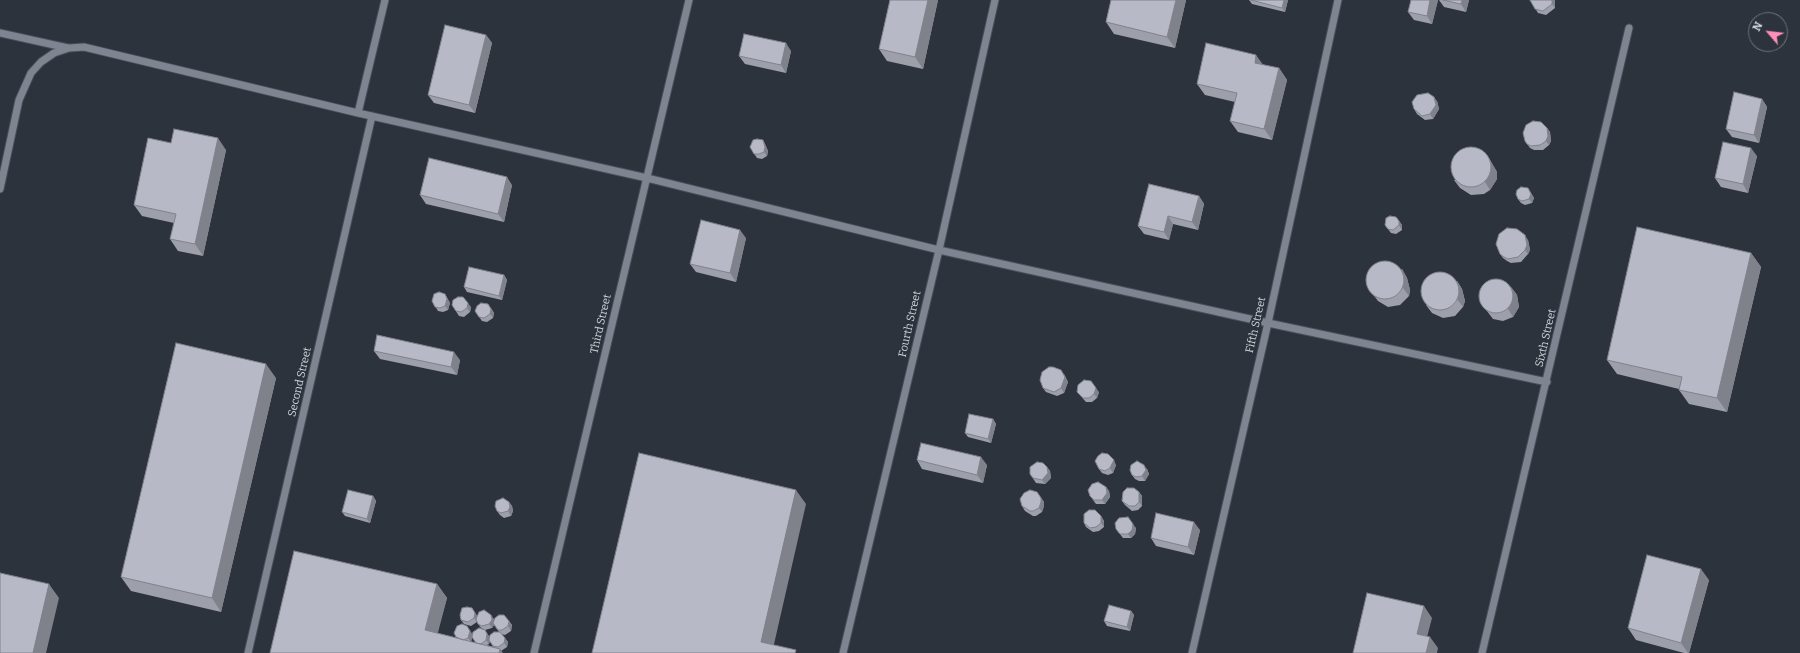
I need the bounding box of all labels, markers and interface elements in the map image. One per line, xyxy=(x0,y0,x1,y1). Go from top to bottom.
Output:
north arrow xyxy=(1748,12,1788,52)
text: N xyxy=(1750,20,1766,33)
street label: Fourth Street xyxy=(896,290,924,358)
street label: Third Street xyxy=(588,293,614,355)
street label: Fifth Street xyxy=(1243,296,1269,354)
street label: Sixth Street xyxy=(1533,308,1559,368)
street label: Second Street xyxy=(286,346,314,418)

